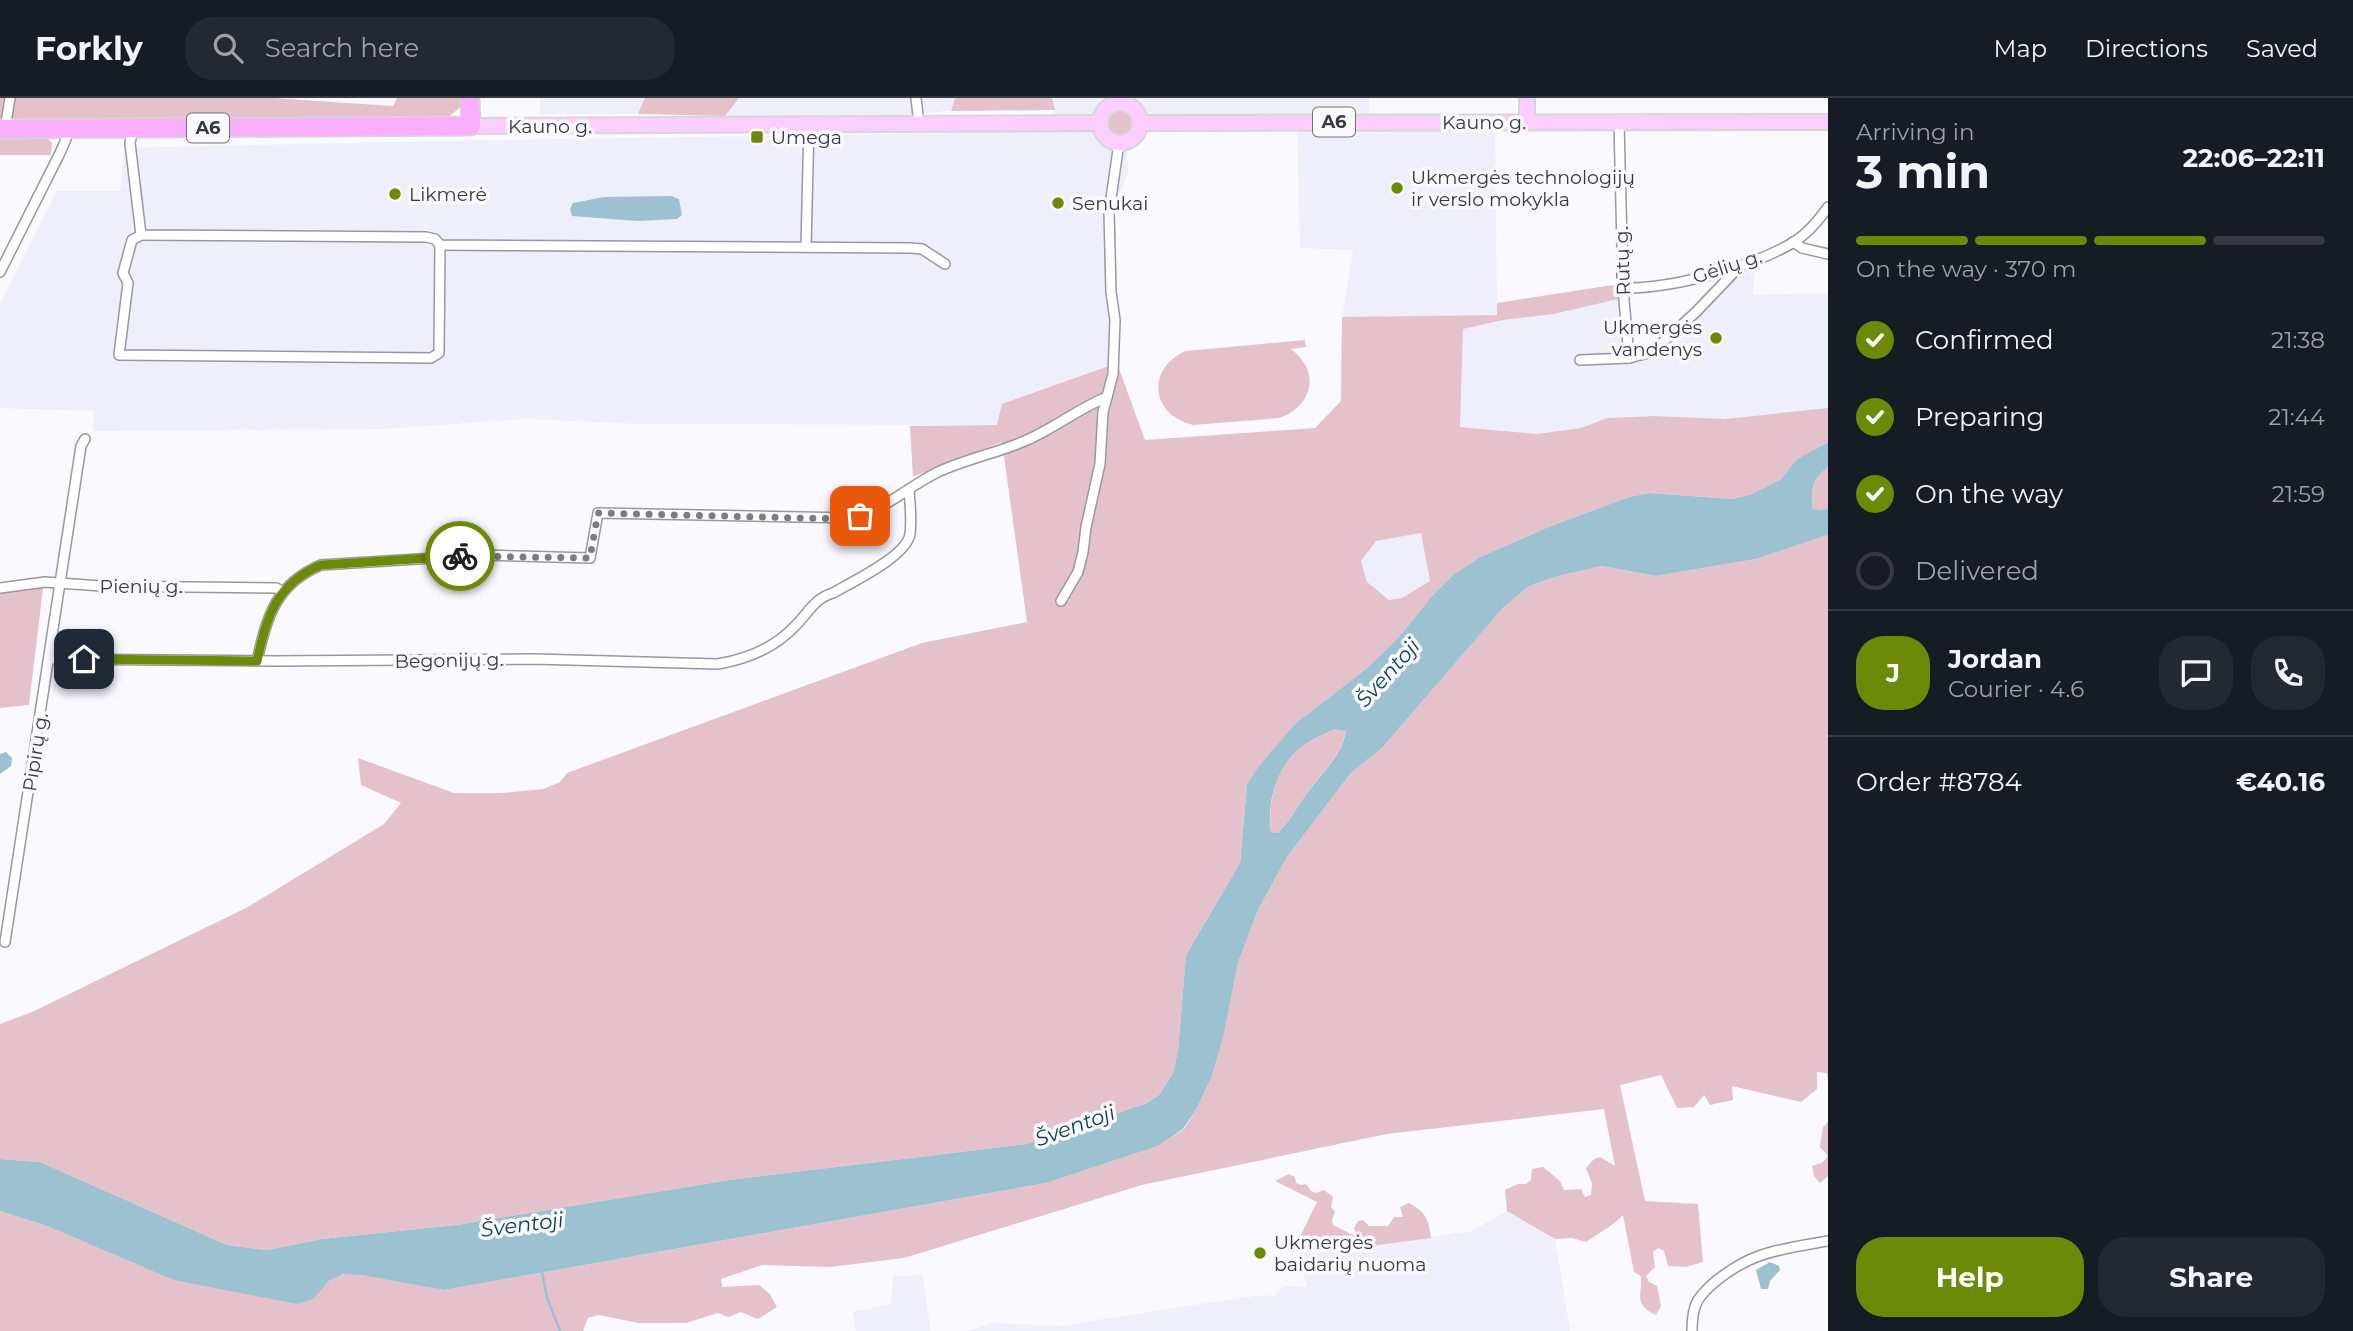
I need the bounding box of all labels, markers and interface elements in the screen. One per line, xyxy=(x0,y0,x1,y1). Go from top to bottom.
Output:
search box xyxy=(185,17,675,80)
text: Forkly xyxy=(35,28,143,68)
icon: search xyxy=(209,29,247,67)
text: Search here xyxy=(265,32,419,64)
text: Map xyxy=(1994,34,2047,63)
text: Directions xyxy=(2085,34,2208,63)
text: Saved xyxy=(2246,34,2318,63)
road number: A6 xyxy=(1313,107,1355,136)
street label: Kauno g. xyxy=(1442,111,1526,134)
road number: A6 xyxy=(187,113,229,142)
street label: Kauno g. xyxy=(508,115,592,138)
text: Arriving in xyxy=(1856,118,1975,146)
place label: Umega xyxy=(771,126,842,149)
marker: Umega xyxy=(749,129,765,145)
text: 22:06–22:11 xyxy=(2183,142,2325,174)
text: 3 min xyxy=(1856,143,1990,200)
place label: Ukmergės technologijų ir verslo mokykla xyxy=(1411,166,1635,211)
marker: Ukmergės technologijų ir verslo mokykla xyxy=(1389,180,1405,196)
place label: Likmerė xyxy=(409,183,487,206)
marker: Likmerė xyxy=(387,186,403,202)
place label: Senukai xyxy=(1072,192,1148,215)
marker: Senukai xyxy=(1050,195,1066,211)
street label: Rūtų g. xyxy=(1610,226,1635,296)
street label: Gėlių g. xyxy=(1690,245,1765,288)
text: On the way · 370 m xyxy=(1856,255,2076,283)
place label: Ukmergės vandenys xyxy=(1603,316,1702,361)
icon: check xyxy=(1856,321,1894,359)
text: Confirmed xyxy=(1915,324,2054,356)
text: 21:38 xyxy=(2271,326,2325,354)
marker: Ukmergės vandenys xyxy=(1708,330,1724,346)
icon: check xyxy=(1856,398,1894,436)
text: Preparing xyxy=(1915,401,2044,433)
text: 21:44 xyxy=(2268,403,2325,431)
icon: check xyxy=(1856,475,1894,513)
text: On the way xyxy=(1915,478,2063,510)
text: 21:59 xyxy=(2272,480,2325,508)
pin xyxy=(830,486,890,546)
icon: bag xyxy=(841,497,879,535)
courier xyxy=(425,521,495,591)
icon: bike xyxy=(441,537,479,575)
text: Delivered xyxy=(1915,555,2039,587)
street label: Pienių g. xyxy=(100,575,182,598)
pin xyxy=(54,629,114,689)
water label: Šventoji xyxy=(1350,633,1425,712)
button: chat xyxy=(2159,636,2233,710)
button: phone xyxy=(2251,636,2325,710)
icon: home xyxy=(65,640,103,678)
text: Jordan xyxy=(1948,643,2042,675)
street label: Begonijų g. xyxy=(394,648,504,673)
text: J xyxy=(1886,657,1900,689)
text: Courier · 4.6 xyxy=(1948,675,2084,703)
street label: Pipirų g. xyxy=(18,711,53,793)
text: Order #8784 xyxy=(1856,766,2022,798)
text: €40.16 xyxy=(2236,766,2325,798)
water label: Šventoji xyxy=(1031,1099,1119,1152)
water label: Šventoji xyxy=(479,1207,565,1242)
place label: Ukmergės baidarių nuoma xyxy=(1274,1231,1426,1276)
button: Help xyxy=(1856,1237,2084,1317)
button: Share xyxy=(2098,1237,2325,1317)
marker: Ukmergės baidarių nuoma xyxy=(1252,1245,1268,1261)

